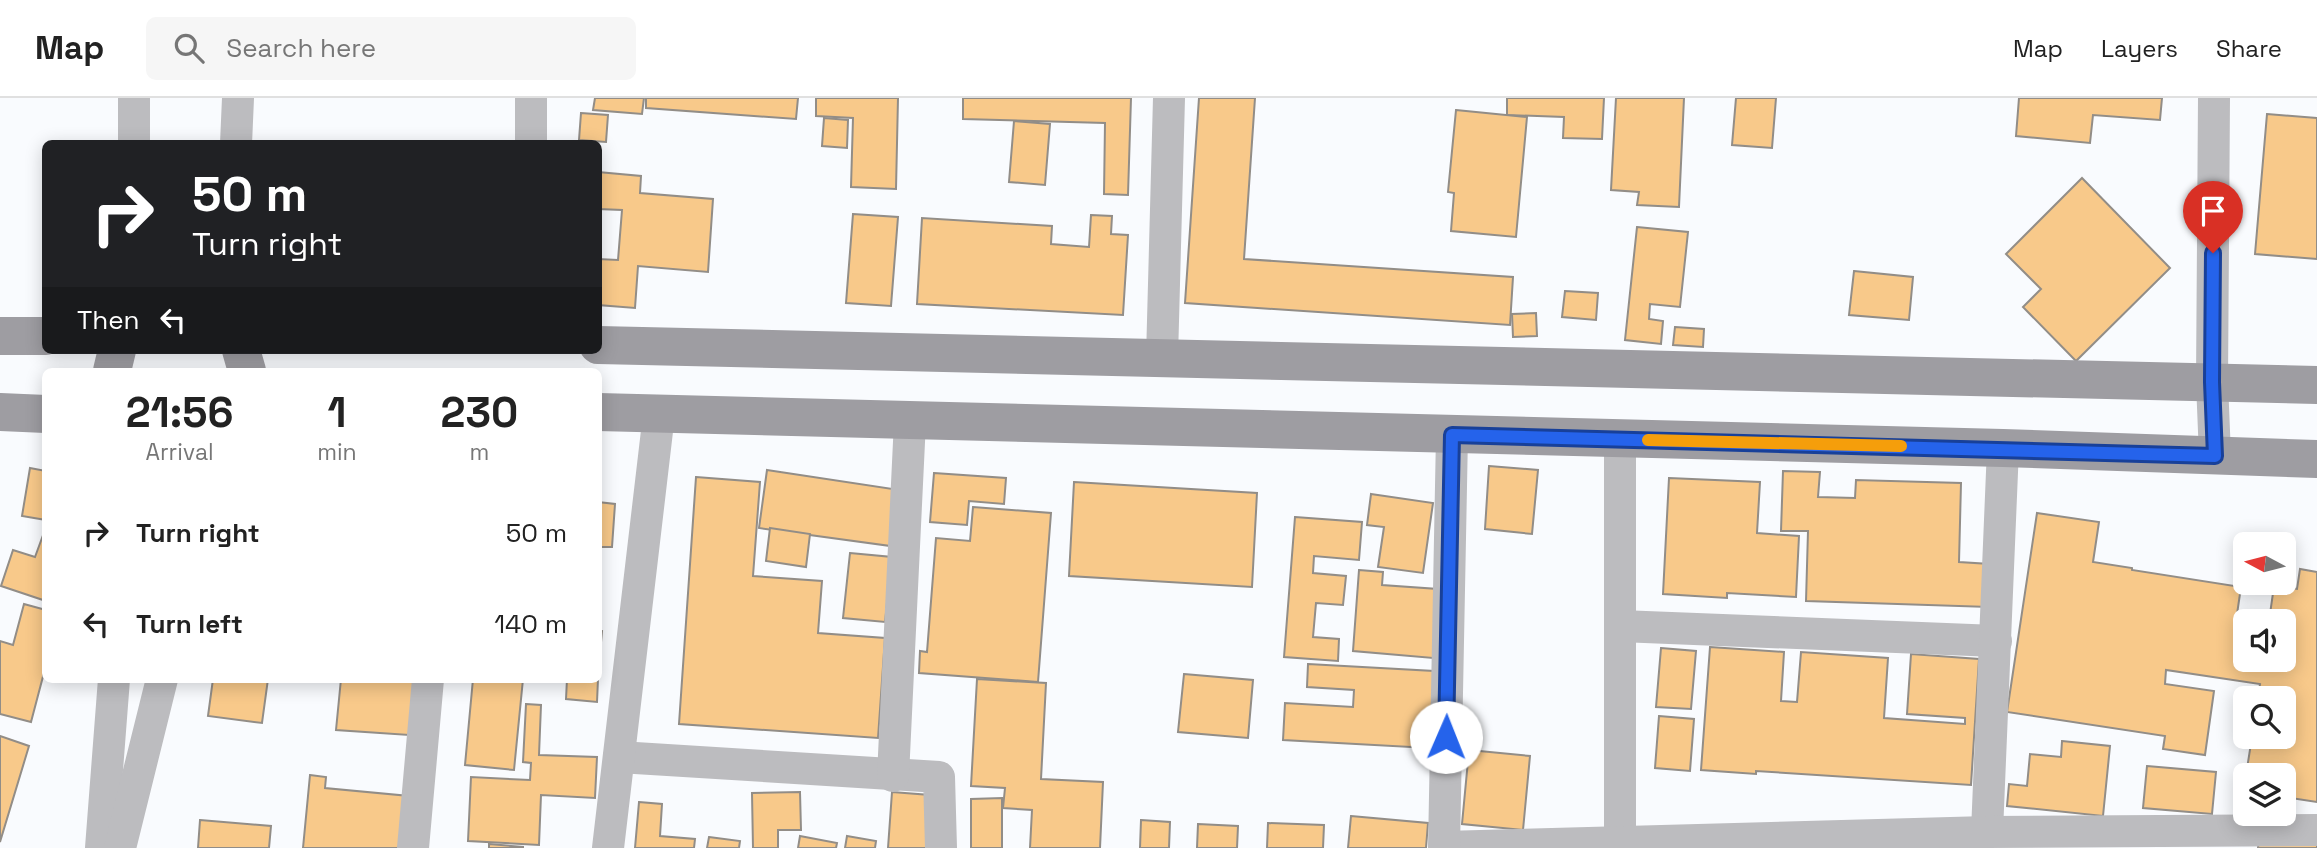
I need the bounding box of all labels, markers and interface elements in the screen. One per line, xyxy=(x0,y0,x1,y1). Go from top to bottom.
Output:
search box xyxy=(146,17,636,80)
text: Map xyxy=(35,27,104,69)
icon: search xyxy=(170,29,208,67)
text: Search here xyxy=(226,31,376,65)
text: Map xyxy=(2013,33,2063,64)
text: Layers xyxy=(2101,33,2178,64)
text: Share xyxy=(2216,33,2282,64)
text: 50 m xyxy=(192,163,307,225)
icon: right xyxy=(77,168,168,259)
pin xyxy=(2183,181,2243,253)
icon: arrive xyxy=(2194,192,2232,230)
text: Turn right xyxy=(192,224,342,264)
icon: left xyxy=(154,301,192,339)
text: Then xyxy=(77,303,140,337)
text: 21:56 xyxy=(126,386,233,439)
text: 1 xyxy=(327,386,346,439)
text: 230 xyxy=(440,386,518,439)
text: Arrival xyxy=(145,437,214,467)
text: min xyxy=(317,437,357,467)
text: m xyxy=(469,437,489,467)
icon: right xyxy=(77,514,115,552)
text: Turn right xyxy=(136,516,260,550)
text: 50 m xyxy=(506,516,567,550)
north arrow xyxy=(2233,532,2296,595)
map controls xyxy=(2233,532,2296,826)
icon: left xyxy=(77,605,115,643)
text: Turn left xyxy=(136,607,243,641)
text: 140 m xyxy=(494,607,567,641)
button: sound xyxy=(2233,609,2296,672)
button: search xyxy=(2233,686,2296,749)
position arrow xyxy=(1409,700,1483,774)
button: layers xyxy=(2233,763,2296,826)

